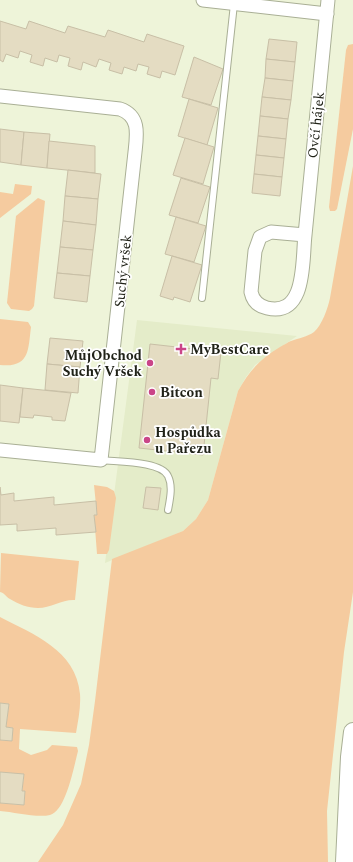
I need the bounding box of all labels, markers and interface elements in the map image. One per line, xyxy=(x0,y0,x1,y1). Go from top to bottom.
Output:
street label: Ovčí hájek xyxy=(302,91,330,159)
street label: Suchý vršek xyxy=(109,233,137,308)
place label: MyBestCare xyxy=(190,339,269,360)
marker: MyBestCare xyxy=(175,343,187,355)
place label: MůjObchod Suchý Vršek xyxy=(63,345,143,382)
marker: MůjObchod Suchý Vršek xyxy=(145,358,155,368)
place label: Bitcon xyxy=(160,382,203,403)
marker: Bitcon xyxy=(147,387,157,397)
place label: Hospůdka u Pařezu xyxy=(155,422,222,459)
marker: Hospůdka u Pařezu xyxy=(142,435,152,445)

